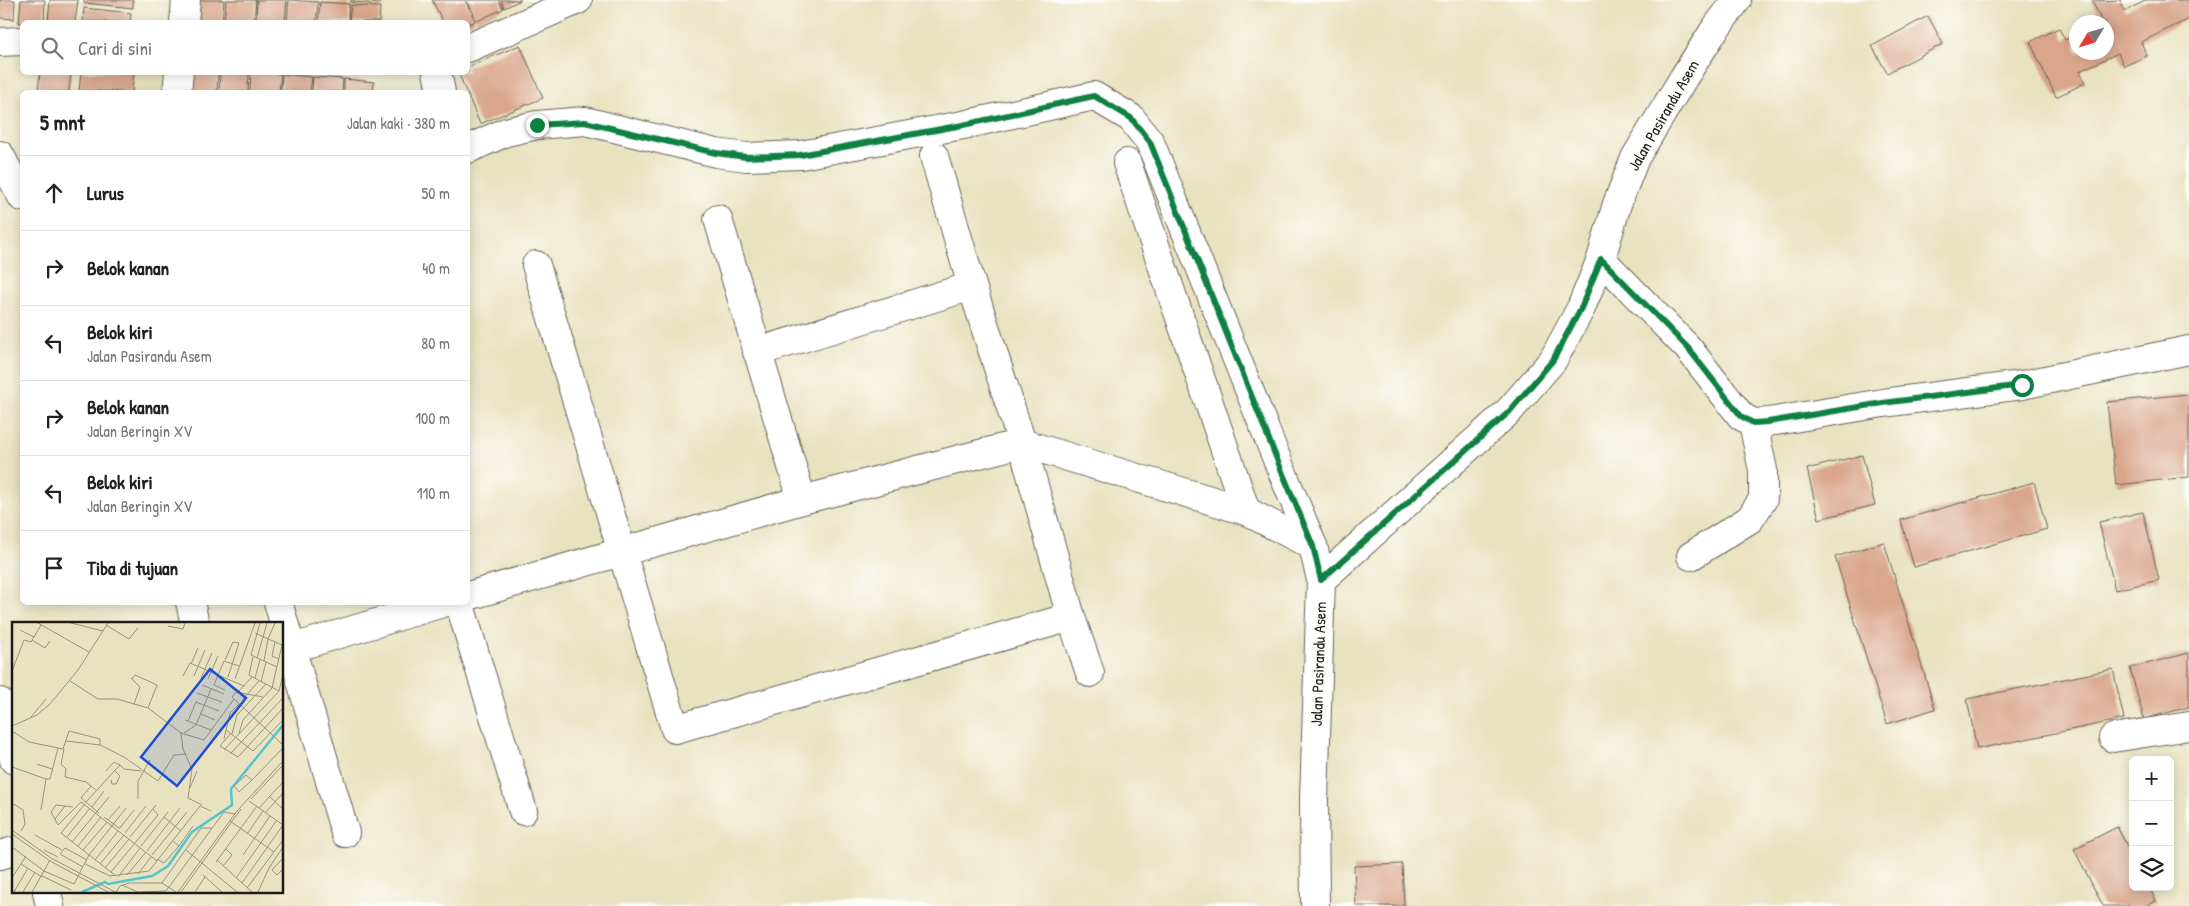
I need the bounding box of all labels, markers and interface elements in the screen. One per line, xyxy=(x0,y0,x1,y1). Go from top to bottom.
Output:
north arrow xyxy=(2069,15,2114,60)
search box xyxy=(20,20,470,75)
icon: search xyxy=(38,34,66,62)
text: Cari di sini xyxy=(78,35,152,61)
street label: Jalan Pasirandu Asem xyxy=(1622,55,1704,174)
text: 5 mnt xyxy=(40,108,85,137)
text: Jalan kaki · 380 m xyxy=(347,112,450,134)
route end xyxy=(526,114,549,137)
icon: ahead xyxy=(40,179,68,207)
text: Lurus xyxy=(87,180,124,206)
text: 50 m xyxy=(422,182,450,204)
icon: right xyxy=(40,254,68,282)
text: Belok kanan xyxy=(87,255,169,281)
text: 40 m xyxy=(422,257,450,279)
text: Belok kiri xyxy=(87,319,153,345)
icon: left xyxy=(40,329,68,357)
text: 80 m xyxy=(421,332,450,354)
text: Jalan Pasirandu Asem xyxy=(87,345,212,367)
route start xyxy=(2011,374,2034,397)
text: Belok kanan xyxy=(87,394,169,420)
icon: right xyxy=(40,404,68,432)
text: 100 m xyxy=(415,407,450,429)
text: Jalan Beringin XV xyxy=(87,420,192,442)
text: Belok kiri xyxy=(87,469,153,495)
icon: left xyxy=(40,479,68,507)
text: 110 m xyxy=(417,482,450,504)
text: Jalan Beringin XV xyxy=(87,495,192,517)
icon: arrive xyxy=(40,554,68,582)
text: Tiba di tujuan xyxy=(87,555,178,581)
street label: Jalan Pasirandu Asem xyxy=(1305,601,1331,727)
inset map xyxy=(12,622,284,894)
map controls xyxy=(2129,756,2174,891)
button: + xyxy=(2129,756,2174,801)
button: − xyxy=(2129,801,2174,846)
button: layers xyxy=(2129,846,2174,891)

